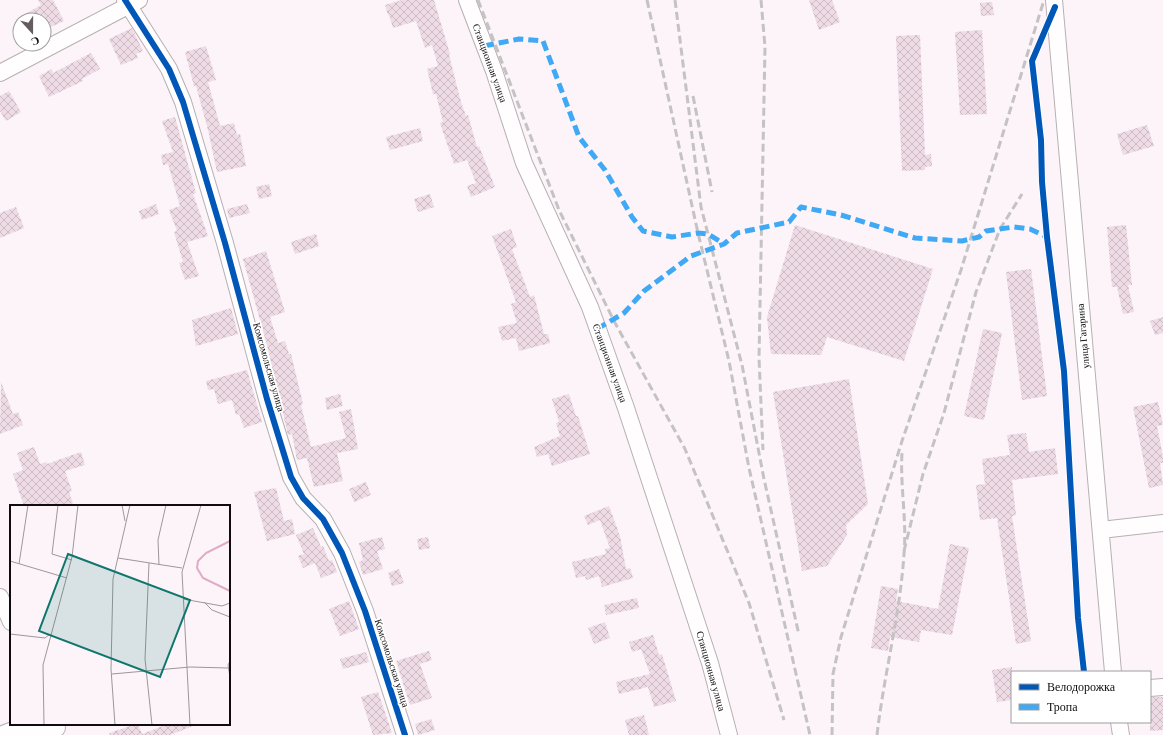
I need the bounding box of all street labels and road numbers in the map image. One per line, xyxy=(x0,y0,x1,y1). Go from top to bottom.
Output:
street label: Станционная улица xyxy=(471,22,510,104)
street label: улица Гагарина xyxy=(1075,302,1091,369)
street label: Комсомольская улица xyxy=(251,321,287,413)
street label: Станционная улица xyxy=(591,322,630,404)
street label: Комсомольская улица xyxy=(373,618,412,709)
street label: Станционная улица xyxy=(694,630,728,713)

